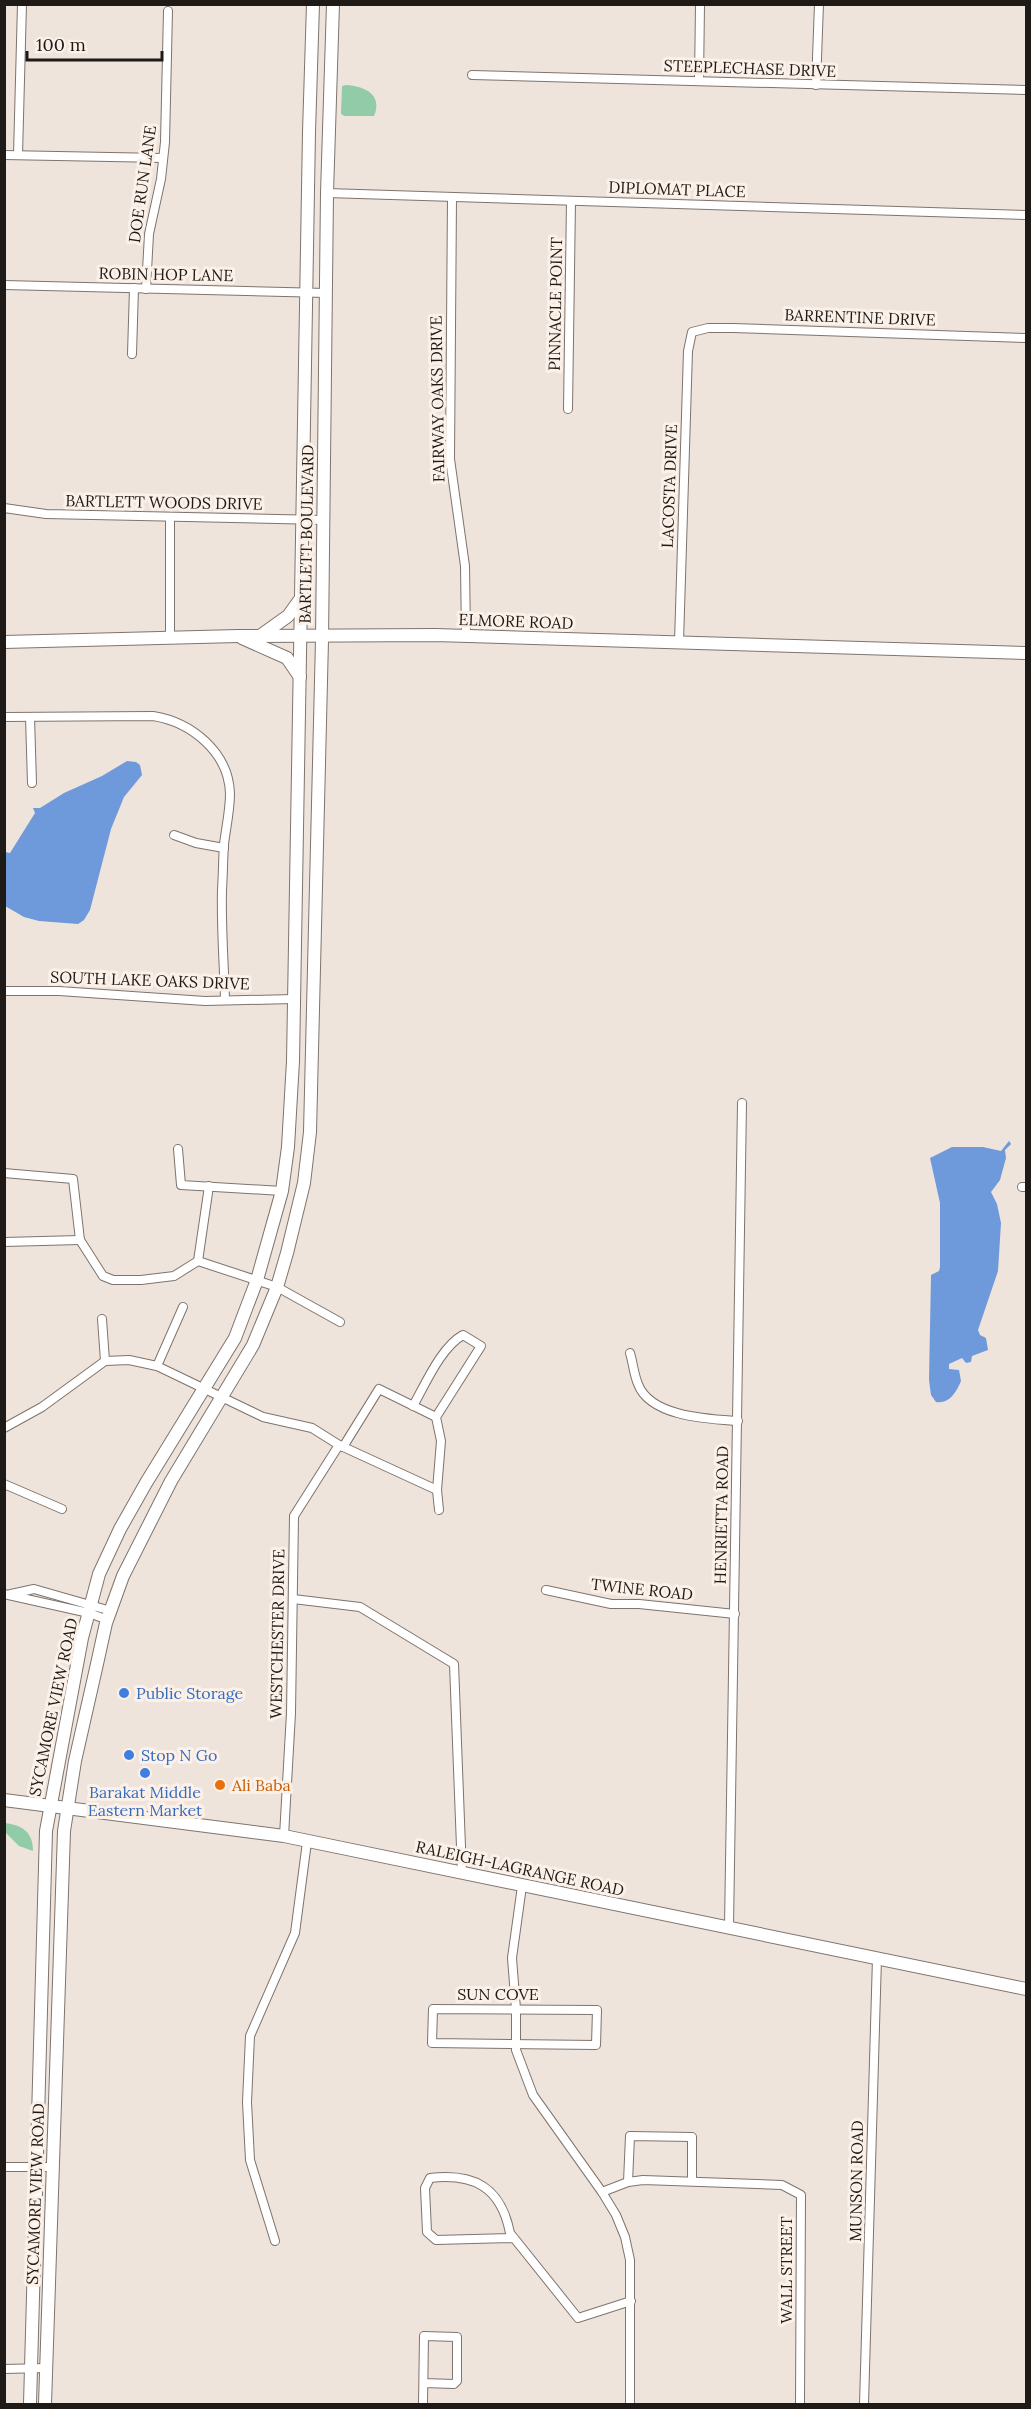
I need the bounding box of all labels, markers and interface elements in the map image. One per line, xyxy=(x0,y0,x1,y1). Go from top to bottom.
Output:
scale bar xyxy=(27,24,162,62)
text: 100 m xyxy=(36,33,86,56)
street label: STEEPLECHASE DRIVE xyxy=(663,55,837,81)
street label: DOE RUN LANE xyxy=(124,124,160,244)
street label: DIPLOMAT PLACE xyxy=(608,177,746,201)
street label: PINNACLE POINT xyxy=(544,237,566,371)
street label: ROBIN HOP LANE xyxy=(98,263,234,285)
street label: BARRENTINE DRIVE xyxy=(784,304,936,330)
street label: FAIRWAY OAKS DRIVE xyxy=(426,315,448,483)
street label: LACOSTA DRIVE xyxy=(657,424,681,548)
street label: BARTLETT BOULEVARD xyxy=(294,444,318,624)
street label: BARTLETT WOODS DRIVE xyxy=(65,490,263,514)
street label: ELMORE ROAD xyxy=(458,609,574,633)
street label: SOUTH LAKE OAKS DRIVE xyxy=(50,967,250,993)
street label: HENRIETTA ROAD xyxy=(710,1445,732,1585)
street label: WESTCHESTER DRIVE xyxy=(266,1549,288,1719)
street label: TWINE ROAD xyxy=(590,1574,694,1604)
street label: SYCAMORE VIEW ROAD xyxy=(24,1616,82,1798)
place label: Public Storage xyxy=(136,1683,244,1703)
marker: Public Storage xyxy=(117,1686,131,1700)
place label: Stop N Go xyxy=(141,1745,217,1765)
marker: Stop N Go xyxy=(122,1748,136,1762)
marker: Barakat Middle Eastern Market xyxy=(138,1766,152,1780)
place label: Ali Baba xyxy=(231,1775,291,1795)
marker: Ali Baba xyxy=(213,1778,227,1792)
place label: Barakat Middle Eastern Market xyxy=(88,1782,203,1820)
street label: RALEIGH-LAGRANGE ROAD xyxy=(414,1836,626,1900)
street label: SUN COVE xyxy=(457,1984,539,2004)
street label: SYCAMORE VIEW ROAD xyxy=(22,2103,48,2285)
street label: MUNSON ROAD xyxy=(845,2120,867,2242)
street label: WALL STREET xyxy=(776,2216,796,2324)

